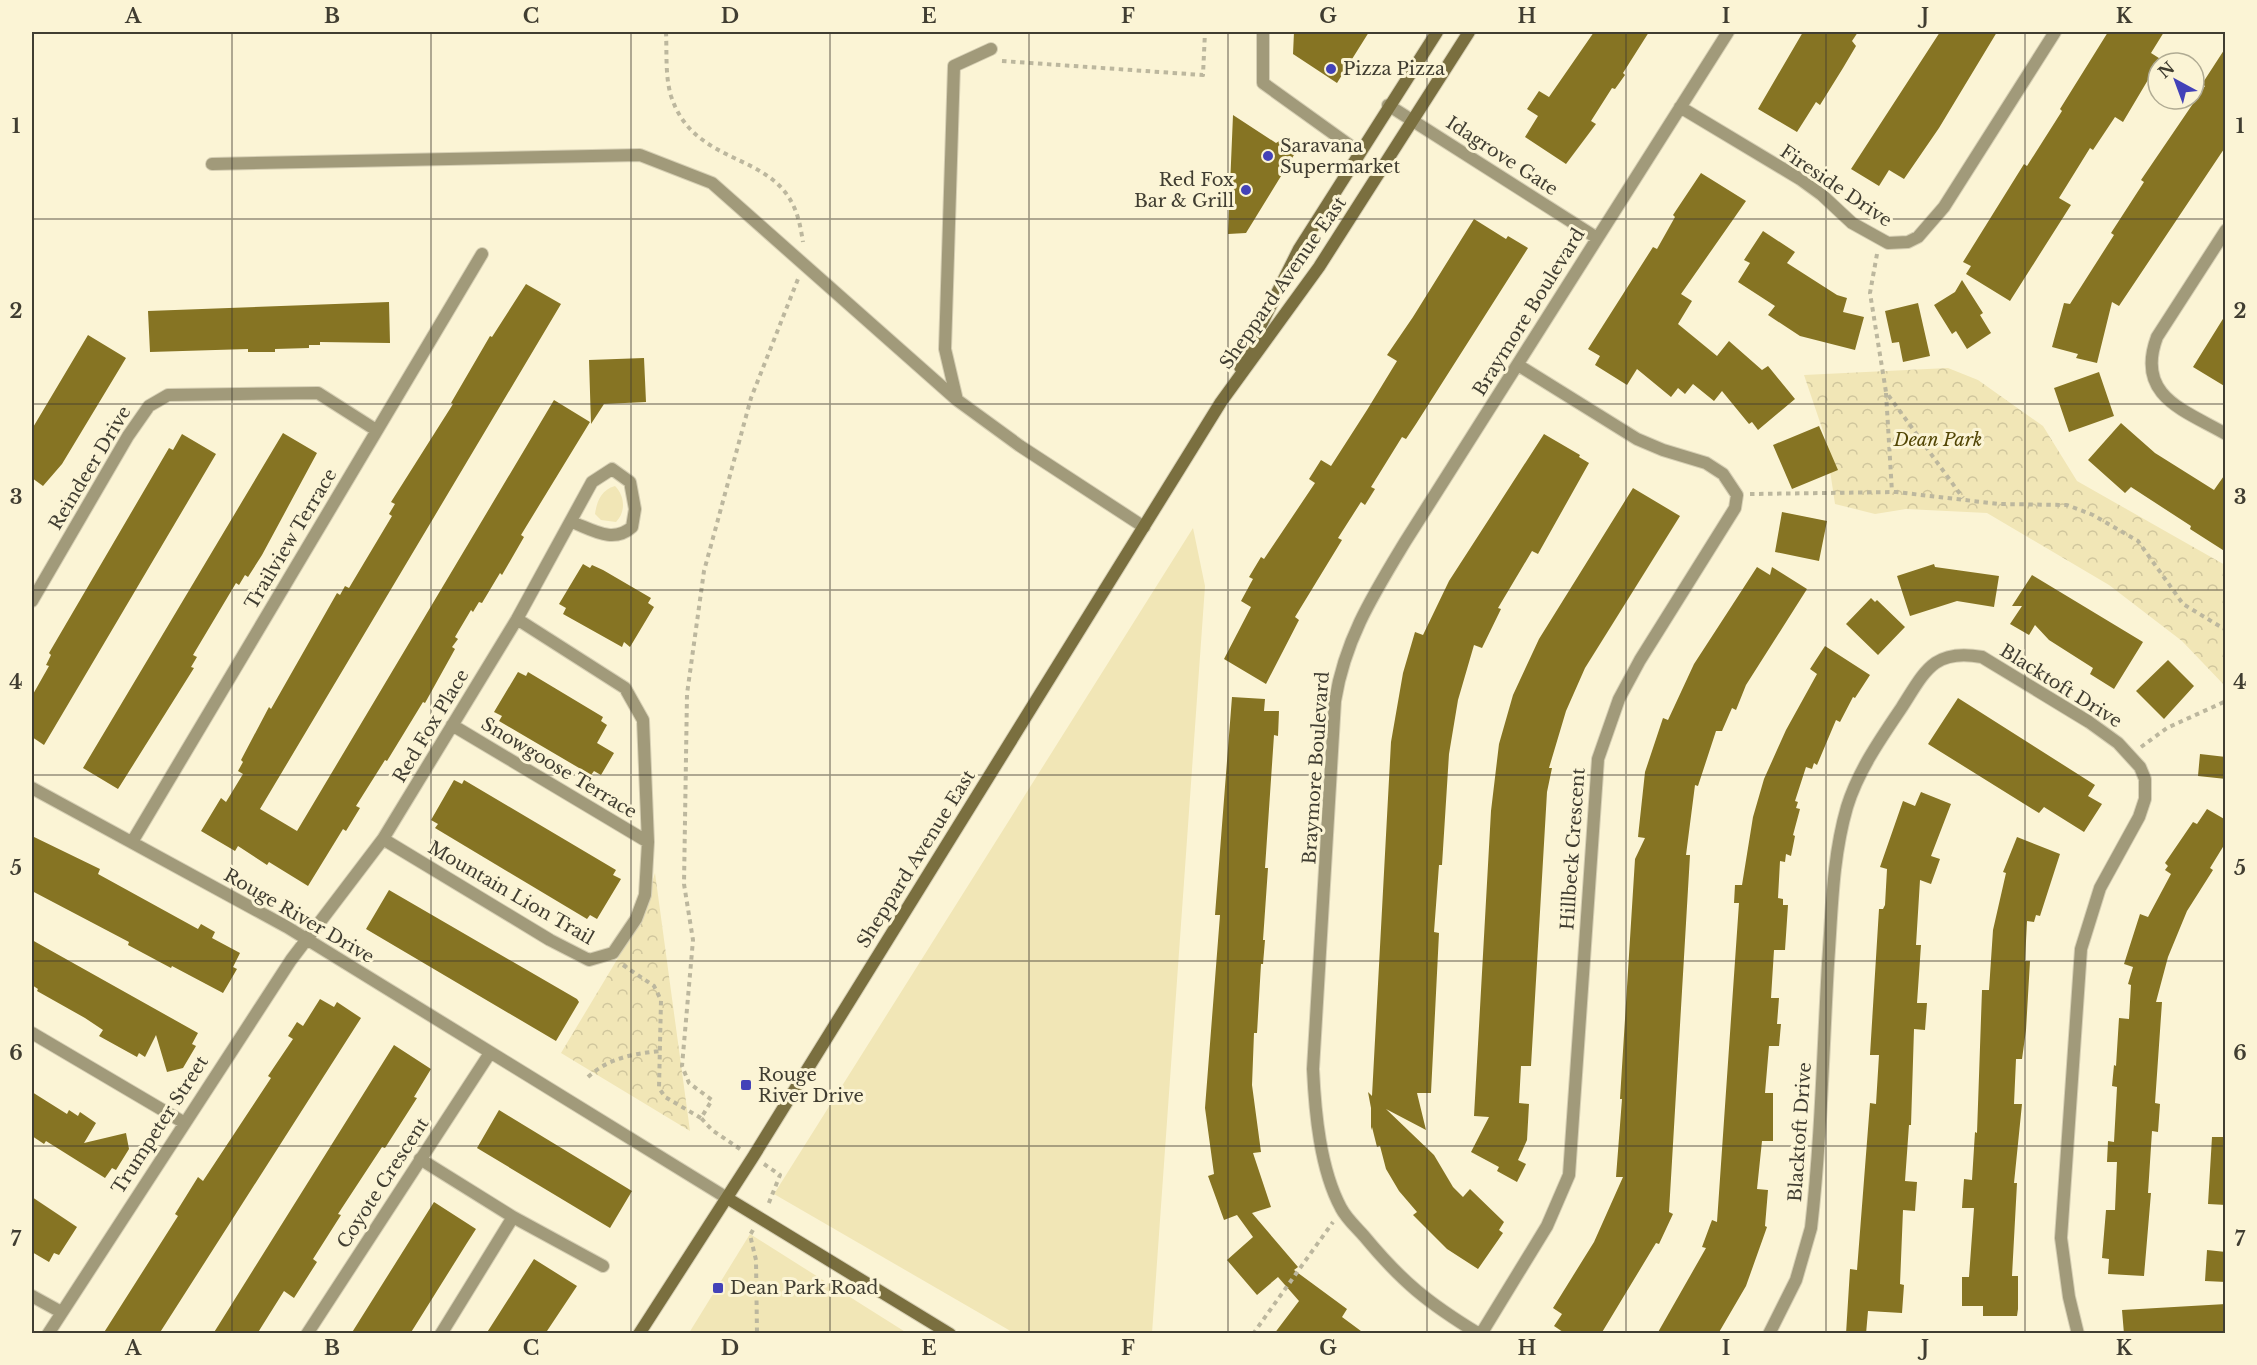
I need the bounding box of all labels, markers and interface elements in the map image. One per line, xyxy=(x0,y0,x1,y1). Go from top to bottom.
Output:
text: A xyxy=(124,4,142,28)
text: B xyxy=(324,4,340,28)
text: C xyxy=(523,4,539,28)
text: D xyxy=(721,4,739,28)
text: E xyxy=(921,4,937,28)
text: F xyxy=(1121,4,1135,28)
text: G xyxy=(1319,4,1337,28)
text: H xyxy=(1518,4,1537,28)
text: I xyxy=(1722,4,1730,28)
text: J xyxy=(1917,4,1929,28)
text: K xyxy=(2116,4,2133,28)
north arrow xyxy=(2146,51,2206,111)
text: N xyxy=(2154,57,2178,82)
place label: Pizza Pizza xyxy=(1343,58,1445,80)
marker: Pizza Pizza xyxy=(1324,62,1338,76)
street label: Idagrove Gate xyxy=(1442,112,1562,200)
text: 1 xyxy=(12,114,21,138)
text: 1 xyxy=(2236,114,2245,138)
place label: Saravana Supermarket xyxy=(1280,135,1400,178)
street label: Fireside Drive xyxy=(1776,140,1896,232)
marker: Saravana Supermarket xyxy=(1261,149,1275,163)
place label: Red Fox Bar & Grill xyxy=(1134,169,1234,212)
marker: Red Fox Bar & Grill xyxy=(1239,183,1253,197)
street label: Sheppard Avenue East xyxy=(1215,192,1351,373)
street label: Braymore Boulevard xyxy=(1468,224,1590,400)
text: 2 xyxy=(9,299,23,323)
text: 2 xyxy=(2233,299,2247,323)
street label: Reindeer Drive xyxy=(44,402,136,534)
park label: Dean Park xyxy=(1893,429,1982,451)
street label: Trailview Terrace xyxy=(240,465,342,613)
text: 3 xyxy=(10,485,22,509)
text: 3 xyxy=(2234,485,2246,509)
street label: Blacktoft Drive xyxy=(1996,640,2126,732)
street label: Red Fox Place xyxy=(389,665,473,787)
text: 4 xyxy=(9,670,23,694)
text: 4 xyxy=(2233,670,2247,694)
street label: Braymore Boulevard xyxy=(1298,671,1334,865)
street label: Snowgoose Terrace xyxy=(477,713,641,823)
street label: Sheppard Avenue East xyxy=(852,766,980,952)
street label: Hillbeck Crescent xyxy=(1556,767,1590,931)
street label: Mountain Lion Trail xyxy=(424,837,598,949)
text: 5 xyxy=(10,856,22,880)
text: 5 xyxy=(2234,856,2246,880)
street label: Rouge River Drive xyxy=(220,864,378,968)
text: 6 xyxy=(9,1041,23,1065)
text: 6 xyxy=(2233,1041,2247,1065)
street label: Trumpeter Street xyxy=(107,1052,213,1198)
street label: Blacktoft Drive xyxy=(1784,1062,1816,1202)
place label: Rouge River Drive xyxy=(758,1064,864,1107)
marker: Rouge River Drive xyxy=(739,1078,753,1092)
street label: Coyote Crescent xyxy=(333,1113,434,1253)
text: 7 xyxy=(11,1227,22,1251)
text: 7 xyxy=(2235,1227,2246,1251)
place label: Dean Park Road xyxy=(730,1277,878,1299)
marker: Dean Park Road xyxy=(711,1281,725,1295)
text: A xyxy=(124,1336,142,1360)
text: B xyxy=(324,1336,340,1360)
text: C xyxy=(523,1336,539,1360)
text: D xyxy=(721,1336,739,1360)
text: E xyxy=(921,1336,937,1360)
text: F xyxy=(1121,1336,1135,1360)
text: G xyxy=(1319,1336,1337,1360)
text: H xyxy=(1518,1336,1537,1360)
text: I xyxy=(1722,1336,1730,1360)
text: J xyxy=(1917,1336,1929,1360)
text: K xyxy=(2116,1336,2133,1360)

